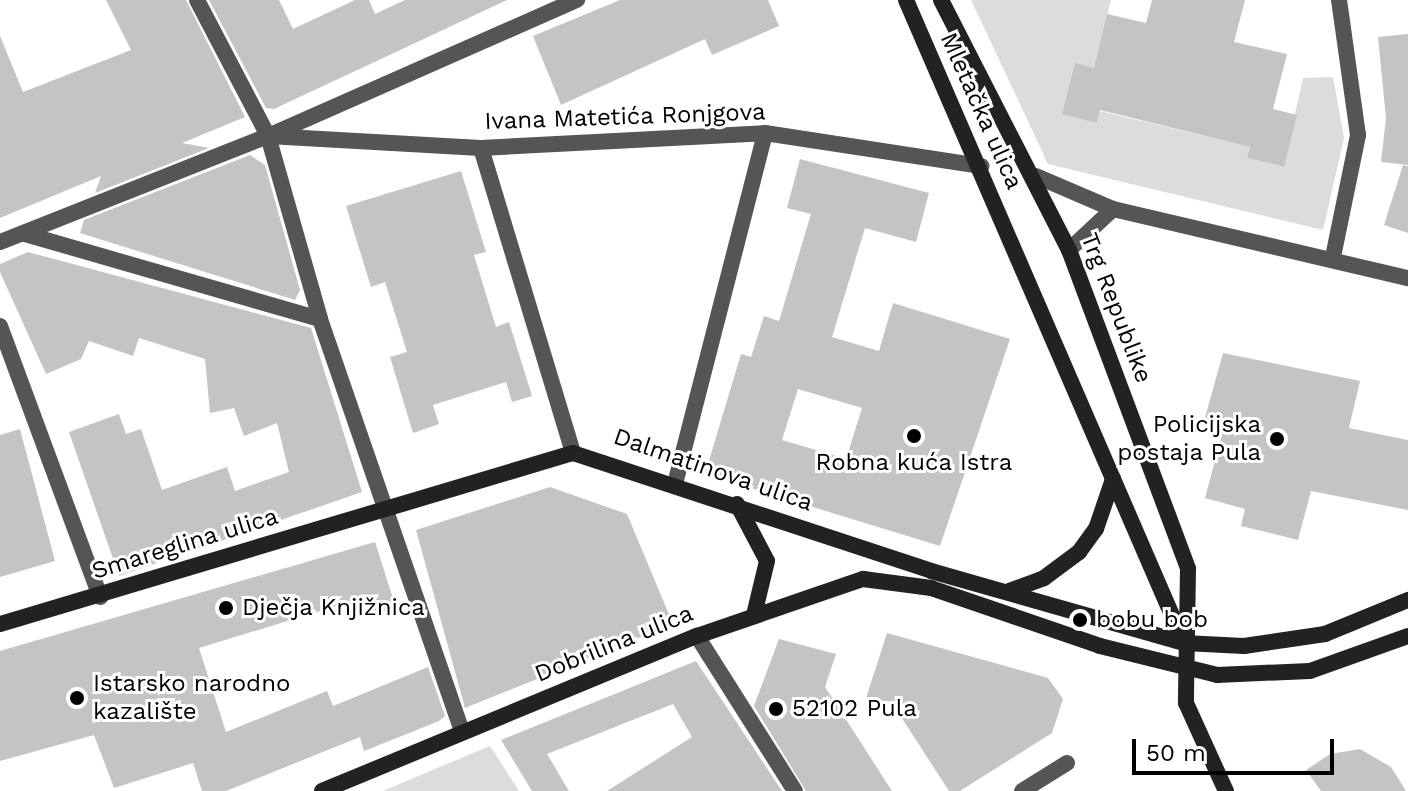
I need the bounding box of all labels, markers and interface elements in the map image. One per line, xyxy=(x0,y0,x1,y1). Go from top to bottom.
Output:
street label: Mletačka ulica xyxy=(933,28,1029,194)
street label: Ivana Matetića Ronjgova xyxy=(483,98,767,136)
street label: Trg Republike xyxy=(1074,229,1158,387)
place label: Policijska postaja Pula xyxy=(1117,411,1261,467)
street label: Dalmatinova ulica xyxy=(609,422,817,518)
marker: Robna kuća Istra xyxy=(905,427,923,445)
marker: Policijska postaja Pula xyxy=(1268,430,1286,448)
place label: Robna kuća Istra xyxy=(815,449,1013,477)
street label: Smareglina ulica xyxy=(88,502,282,586)
place label: Dječja Knjižnica xyxy=(242,594,425,622)
marker: Dječja Knjižnica xyxy=(217,599,235,617)
street label: Dobrilina ulica xyxy=(530,599,698,689)
place label: bobu bob xyxy=(1096,606,1208,634)
marker: bobu bob xyxy=(1071,611,1089,629)
place label: Istarsko narodno kazalište xyxy=(93,670,290,726)
marker: Istarsko narodno kazalište xyxy=(68,689,86,707)
place label: 52102 Pula xyxy=(792,695,917,723)
marker: 52102 Pula xyxy=(767,700,785,718)
scale bar xyxy=(1136,723,1338,773)
text: 50 m xyxy=(1146,739,1206,767)

